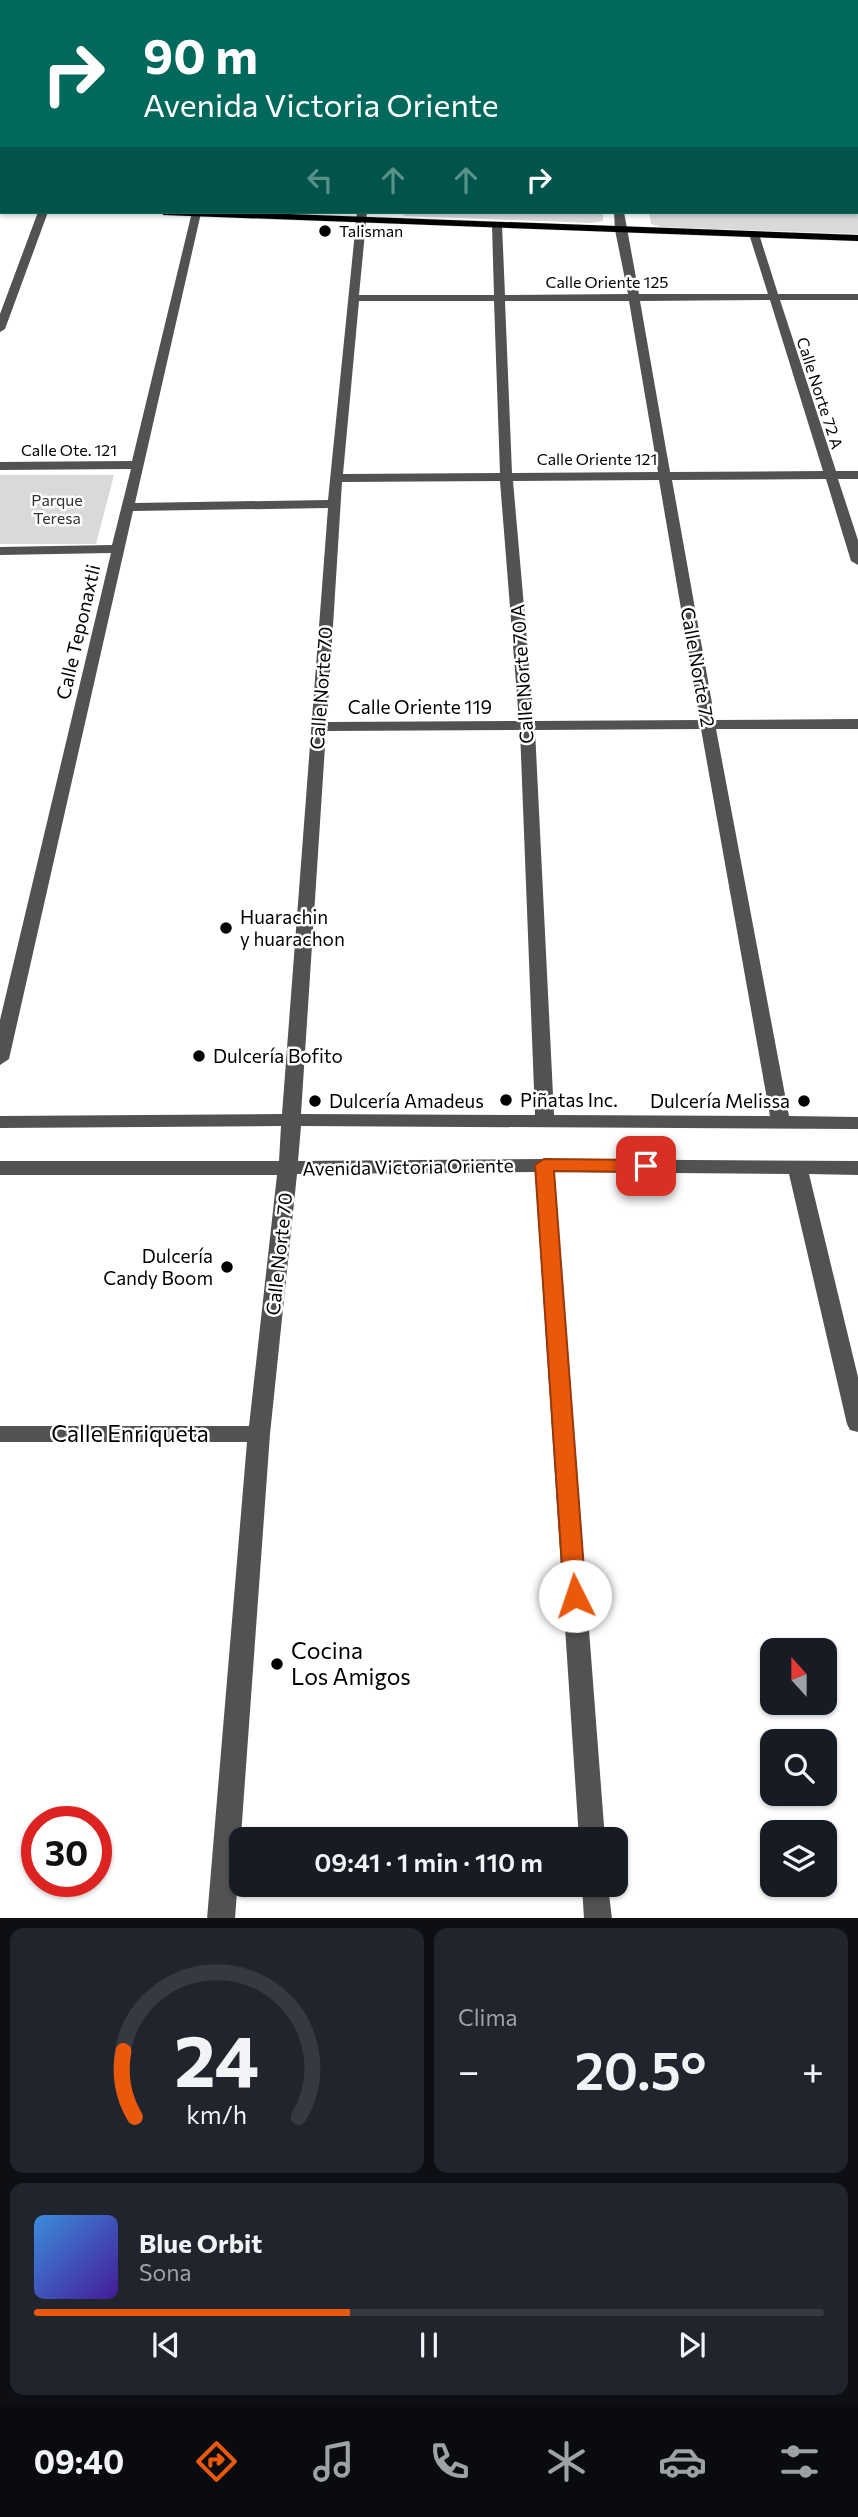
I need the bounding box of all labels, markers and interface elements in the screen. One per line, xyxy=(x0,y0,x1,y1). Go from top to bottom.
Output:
text: 90 m xyxy=(143,24,258,84)
icon: right xyxy=(28,28,119,119)
text: Avenida Victoria Oriente xyxy=(143,84,499,124)
icon: left xyxy=(301,161,339,199)
icon: ahead xyxy=(374,161,412,199)
icon: ahead xyxy=(447,161,485,199)
icon: right xyxy=(520,161,558,199)
place label: Talisman xyxy=(339,221,403,240)
marker: Talisman xyxy=(317,223,333,239)
street label: Calle Oriente 125 xyxy=(546,272,669,291)
street label: Calle Norte 72 A xyxy=(793,335,847,451)
street label: Calle Ote. 121 xyxy=(21,440,117,459)
street label: Calle Oriente 121 xyxy=(537,449,657,468)
park label: Parque Teresa xyxy=(31,490,83,527)
street label: Calle Teponaxtli xyxy=(51,562,104,702)
street label: Calle Norte 70 A xyxy=(505,603,538,745)
street label: Calle Norte 72 xyxy=(677,605,720,729)
street label: Calle Norte 70 xyxy=(305,626,336,750)
street label: Calle Oriente 119 xyxy=(348,695,492,718)
place label: Huarachin y huarachon xyxy=(240,905,345,950)
marker: Huarachin y huarachon xyxy=(218,920,234,936)
place label: Dulcería Bofito xyxy=(213,1044,343,1067)
marker: Dulcería Bofito xyxy=(191,1048,207,1064)
place label: Piñatas Inc. xyxy=(520,1088,618,1111)
place label: Dulcería Amadeus xyxy=(329,1089,484,1112)
place label: Dulcería Melissa xyxy=(650,1089,790,1112)
marker: Piñatas Inc. xyxy=(498,1092,514,1108)
marker: Dulcería Amadeus xyxy=(307,1093,323,1109)
marker: Dulcería Melissa xyxy=(796,1093,812,1109)
pin xyxy=(616,1136,676,1196)
icon: arrive xyxy=(627,1147,665,1185)
street label: Avenida Victoria Oriente xyxy=(302,1153,514,1180)
street label: Calle Norte 70 xyxy=(261,1191,296,1316)
place label: Dulcería Candy Boom xyxy=(103,1244,213,1289)
marker: Dulcería Candy Boom xyxy=(219,1259,235,1275)
street label: Calle Enriqueta xyxy=(51,1419,209,1447)
position arrow xyxy=(538,1559,612,1633)
place label: Cocina Los Amigos xyxy=(291,1636,411,1690)
north arrow xyxy=(760,1638,836,1715)
map controls xyxy=(760,1638,837,1897)
marker: Cocina Los Amigos xyxy=(269,1656,285,1672)
button: search xyxy=(760,1729,837,1806)
speed limit sign: 30 xyxy=(21,1806,112,1897)
button: layers xyxy=(760,1820,837,1897)
text: 09:41 · 1 min · 110 m xyxy=(314,1846,543,1877)
text: Clima xyxy=(458,2003,518,2031)
text: 24 xyxy=(174,2013,260,2102)
text: 20.5° xyxy=(575,2037,706,2101)
text: − xyxy=(458,2046,480,2093)
text: + xyxy=(802,2046,824,2093)
text: km/h xyxy=(187,2098,247,2128)
text: Blue Orbit xyxy=(139,2227,262,2258)
text: Sona xyxy=(139,2258,191,2286)
icon: previous xyxy=(147,2326,185,2364)
icon: pause xyxy=(410,2326,448,2364)
icon: next xyxy=(673,2326,711,2364)
icon: directions xyxy=(192,2437,241,2486)
icon: music xyxy=(309,2437,358,2486)
icon: phone xyxy=(425,2437,474,2486)
icon: climate xyxy=(542,2437,591,2486)
icon: car xyxy=(658,2437,707,2486)
icon: filters xyxy=(775,2437,824,2486)
text: 09:40 xyxy=(34,2441,124,2481)

